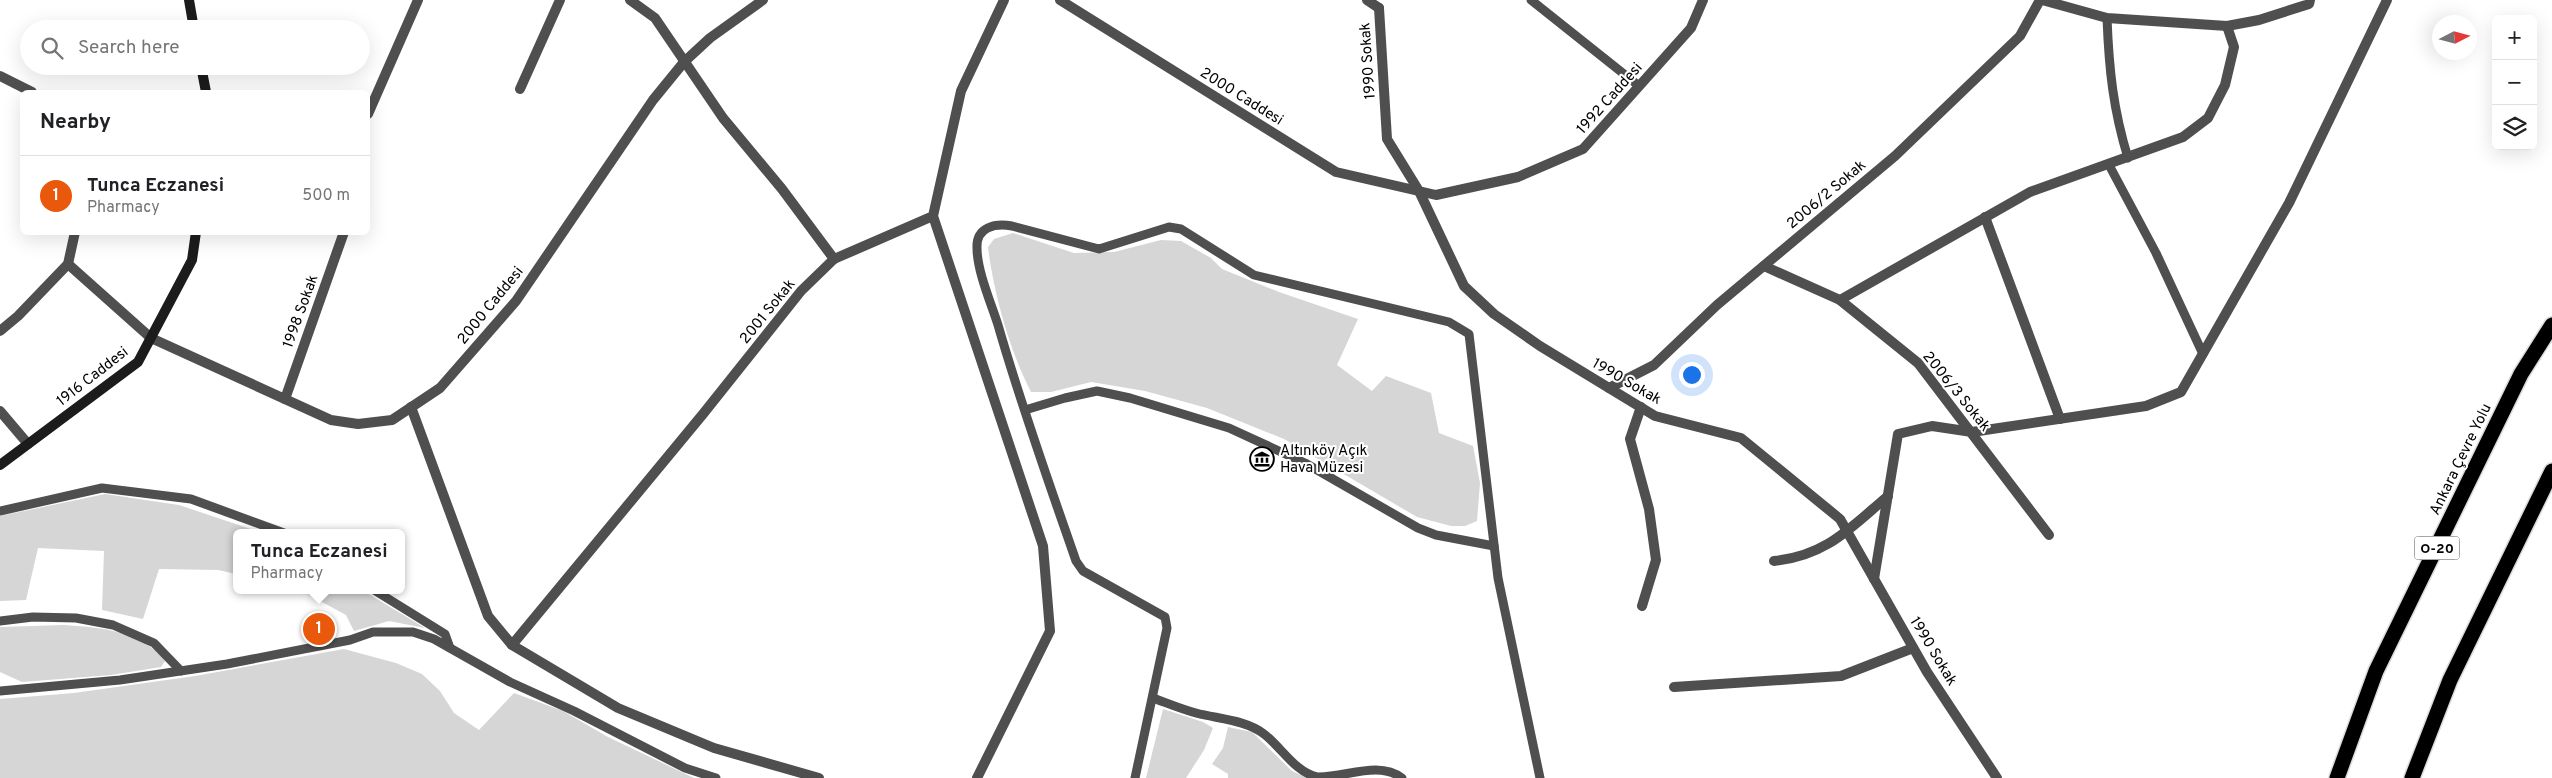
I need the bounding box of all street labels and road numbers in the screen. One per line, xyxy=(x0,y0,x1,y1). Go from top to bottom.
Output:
street label: 1990 Sokak xyxy=(1356,22,1381,100)
street label: 1992 Caddesi xyxy=(1573,59,1647,139)
street label: 2000 Caddesi xyxy=(1196,64,1286,130)
street label: 2006/2 Sokak xyxy=(1783,156,1871,234)
street label: 2000 Caddesi xyxy=(454,263,528,349)
street label: 1998 Sokak xyxy=(279,272,323,351)
street label: 2001 Sokak xyxy=(736,276,800,348)
street label: 1916 Caddesi xyxy=(53,343,133,411)
street label: 2006/3 Sokak xyxy=(1918,348,1994,436)
street label: 1990 Sokak xyxy=(1588,355,1664,410)
street label: Ankara Çevre Yolu xyxy=(2426,401,2497,519)
road number: O-20 xyxy=(2414,536,2460,560)
street label: 1990 Sokak xyxy=(1905,614,1961,690)

